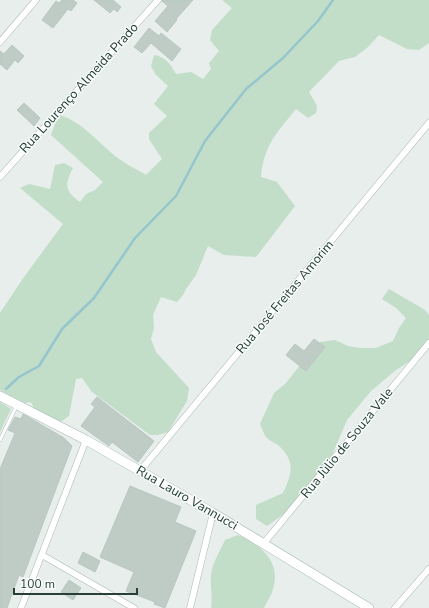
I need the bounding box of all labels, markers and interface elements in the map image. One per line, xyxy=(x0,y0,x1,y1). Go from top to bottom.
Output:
street label: Rua Lourenço Almeida Prado xyxy=(16,19,142,157)
street label: Rua José Freitas Amorim xyxy=(232,236,338,358)
street label: Rua Jùlio de Souza Vale xyxy=(297,384,397,502)
street label: Rua Lauro Vannucci xyxy=(133,462,241,534)
scale bar xyxy=(14,570,137,596)
text: 100 m xyxy=(20,576,55,592)

